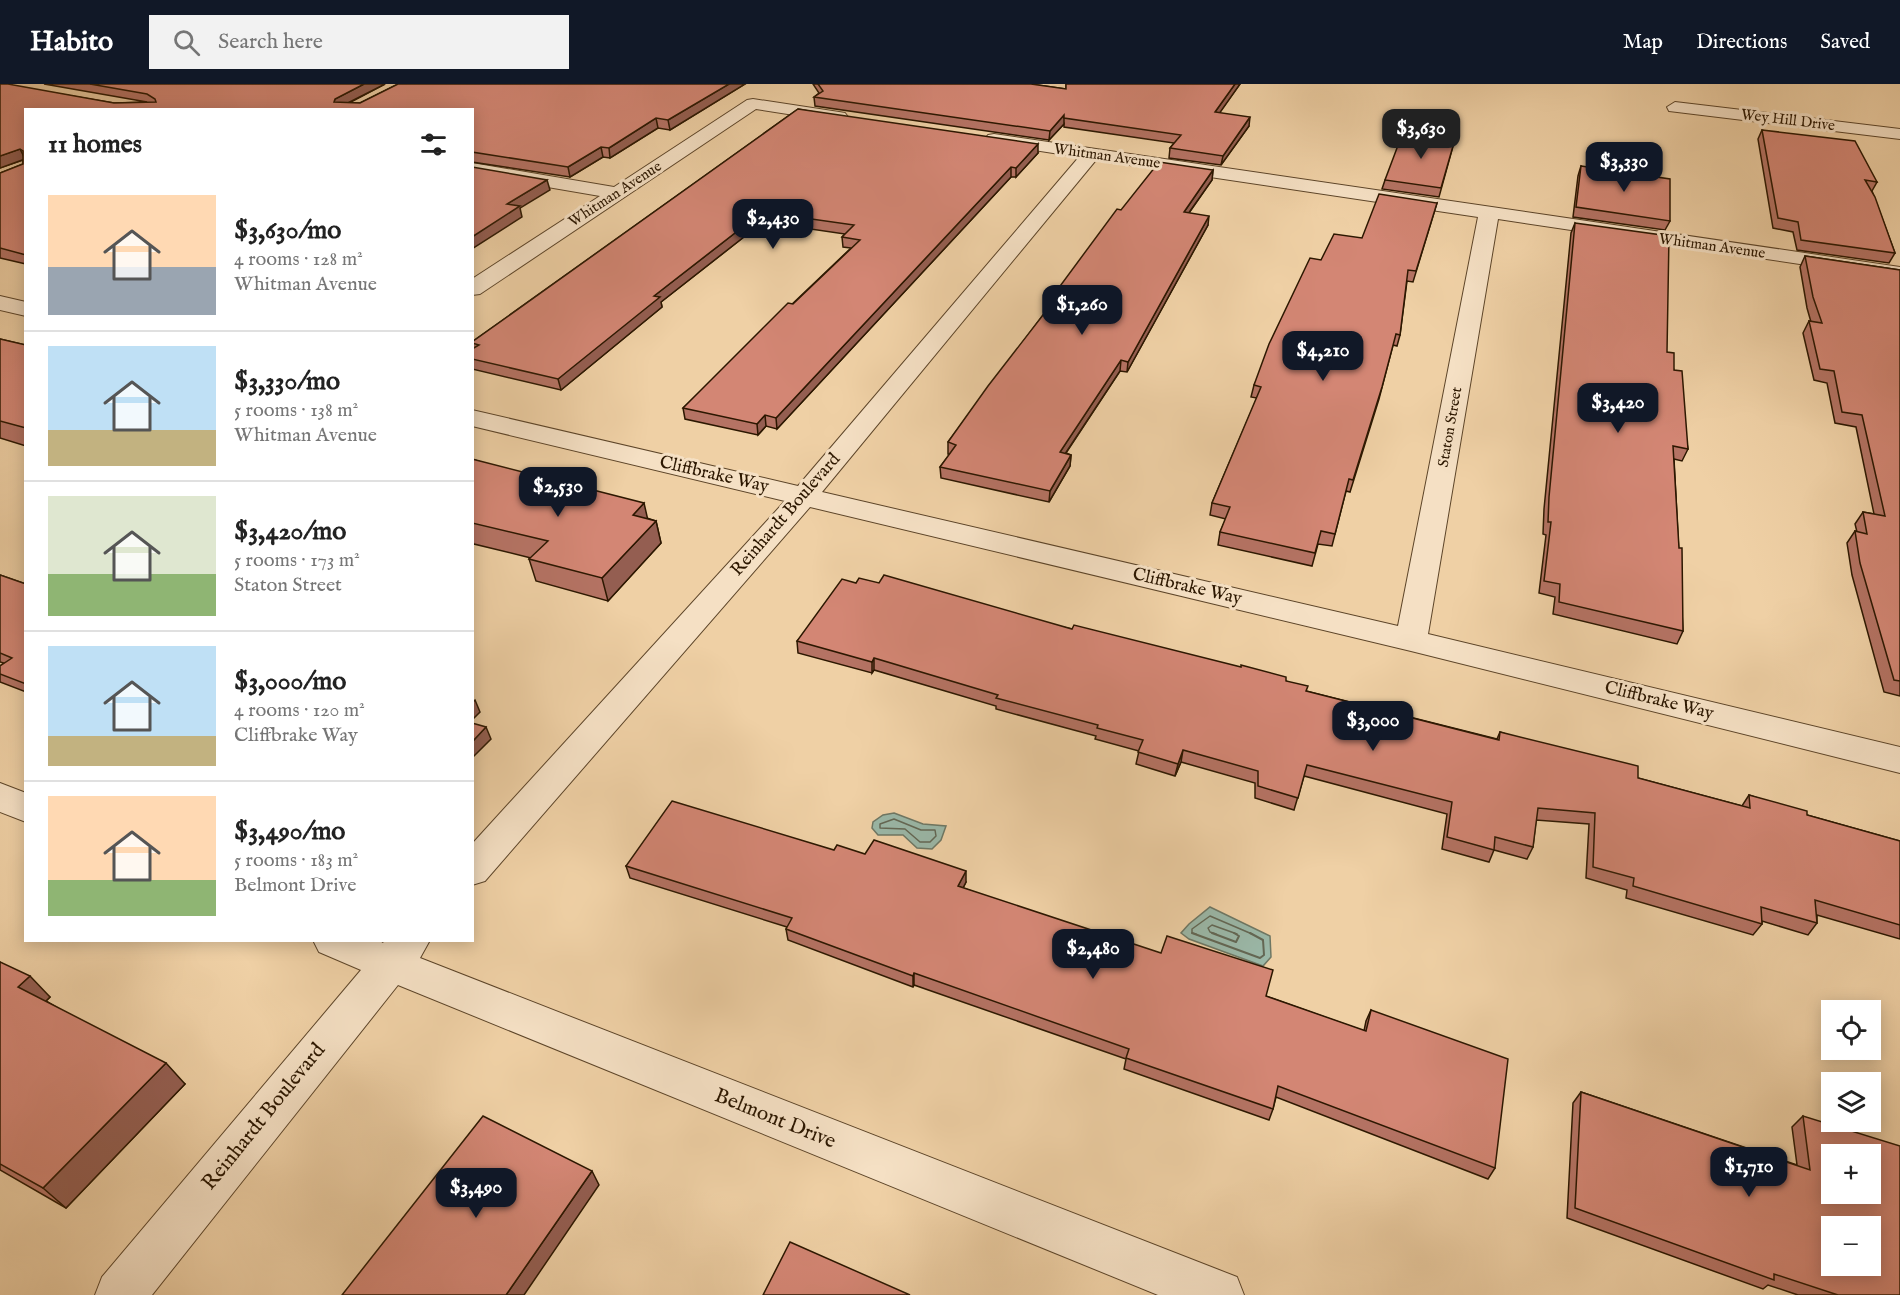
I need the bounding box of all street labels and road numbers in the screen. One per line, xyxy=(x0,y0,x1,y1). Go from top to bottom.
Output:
street label: Wey Hill Drive xyxy=(1740,105,1836,135)
street label: Whitman Avenue xyxy=(1053,139,1162,173)
street label: Whitman Avenue xyxy=(565,157,665,231)
street label: Whitman Avenue xyxy=(1658,229,1767,263)
street label: Staton Street xyxy=(1434,385,1466,469)
street label: Reinhardt Boulevard xyxy=(726,448,846,581)
street label: Cliffbrake Way xyxy=(657,451,771,499)
street label: Cliffbrake Way xyxy=(1130,563,1244,611)
street label: Cliffbrake Way xyxy=(1602,676,1716,726)
street label: Reinhardt Boulevard xyxy=(196,1037,332,1196)
street label: Belmont Drive xyxy=(710,1082,840,1156)

